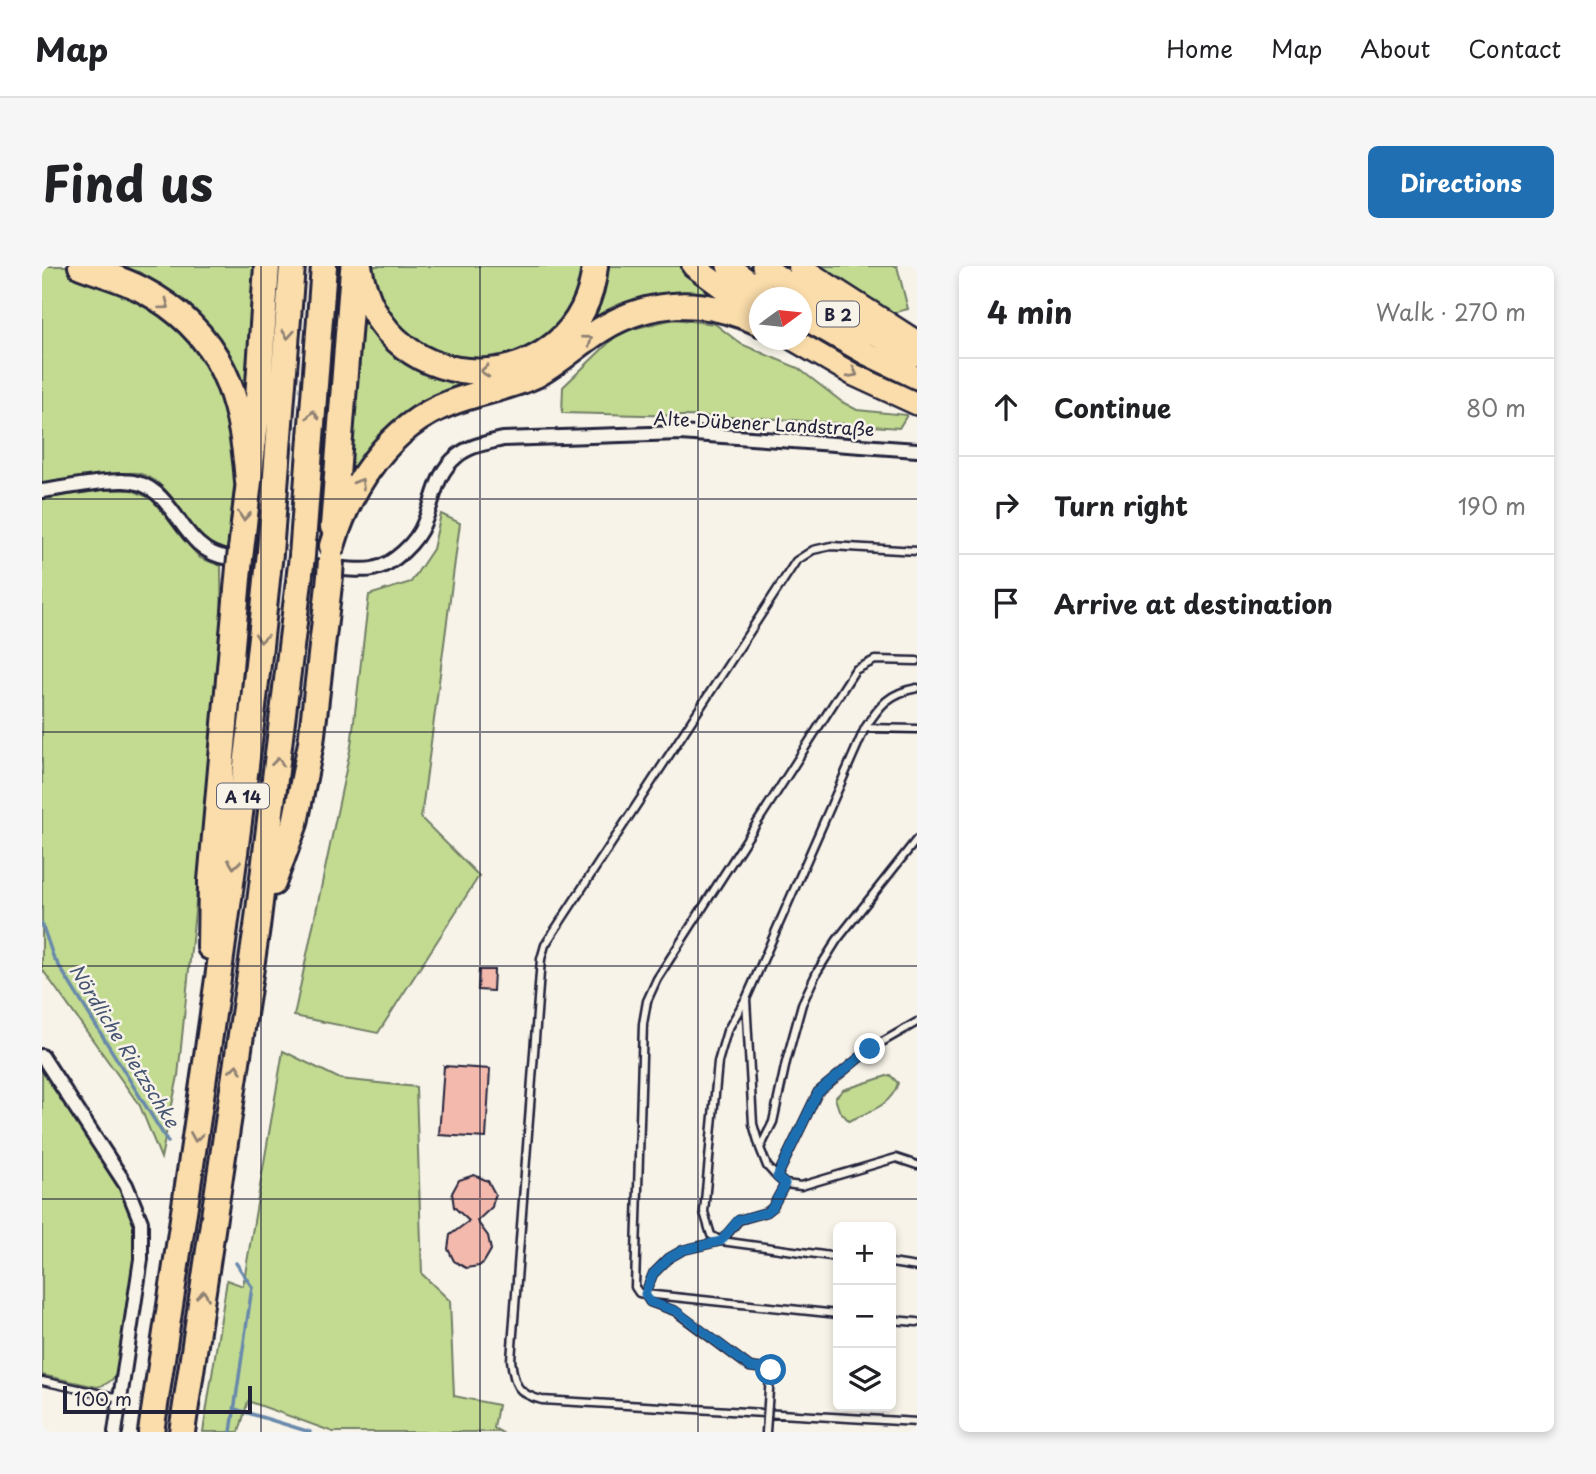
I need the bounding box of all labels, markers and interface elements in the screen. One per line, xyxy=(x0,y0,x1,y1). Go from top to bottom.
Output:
text: Map xyxy=(35,23,108,73)
text: Home xyxy=(1166,30,1233,66)
text: Map xyxy=(1271,30,1322,66)
text: About xyxy=(1360,30,1430,66)
text: Contact xyxy=(1468,30,1561,66)
text: Find us xyxy=(42,145,213,219)
button: Directions xyxy=(1368,146,1554,218)
north arrow xyxy=(749,287,812,350)
text: 4 min xyxy=(987,289,1073,334)
text: Walk · 270 m xyxy=(1376,294,1526,329)
one-way arrow xyxy=(157,296,170,309)
road number: B 2 xyxy=(817,302,859,326)
one-way arrow xyxy=(280,329,295,340)
one-way arrow xyxy=(580,335,592,348)
one-way arrow xyxy=(479,363,490,378)
one-way arrow xyxy=(846,365,858,378)
icon: ahead xyxy=(987,388,1025,426)
text: Continue xyxy=(1054,388,1171,427)
text: 80 m xyxy=(1466,390,1526,425)
street label: Alte Dübener Landstraße xyxy=(653,404,875,442)
one-way arrow xyxy=(305,409,320,420)
one-way arrow xyxy=(351,478,364,491)
icon: right xyxy=(987,486,1025,524)
text: Turn right xyxy=(1054,486,1188,525)
text: 190 m xyxy=(1458,488,1526,523)
one-way arrow xyxy=(237,510,252,522)
icon: arrive xyxy=(987,584,1025,622)
text: Arrive at destination xyxy=(1054,584,1333,623)
one-way arrow xyxy=(254,633,269,644)
one-way arrow xyxy=(270,756,285,768)
road number: A 14 xyxy=(217,783,269,808)
one-way arrow xyxy=(227,858,242,870)
water label: Nördliche Rietzschke xyxy=(63,958,187,1133)
route end xyxy=(854,1033,885,1064)
one-way arrow xyxy=(228,1064,243,1075)
one-way arrow xyxy=(188,1131,203,1143)
map controls xyxy=(833,1222,896,1411)
button: + xyxy=(833,1222,896,1285)
button: − xyxy=(833,1285,896,1348)
one-way arrow xyxy=(195,1289,210,1300)
button: layers xyxy=(833,1348,896,1411)
route start xyxy=(755,1354,786,1385)
scale bar xyxy=(63,1383,252,1415)
text: 100 m xyxy=(74,1384,132,1412)

